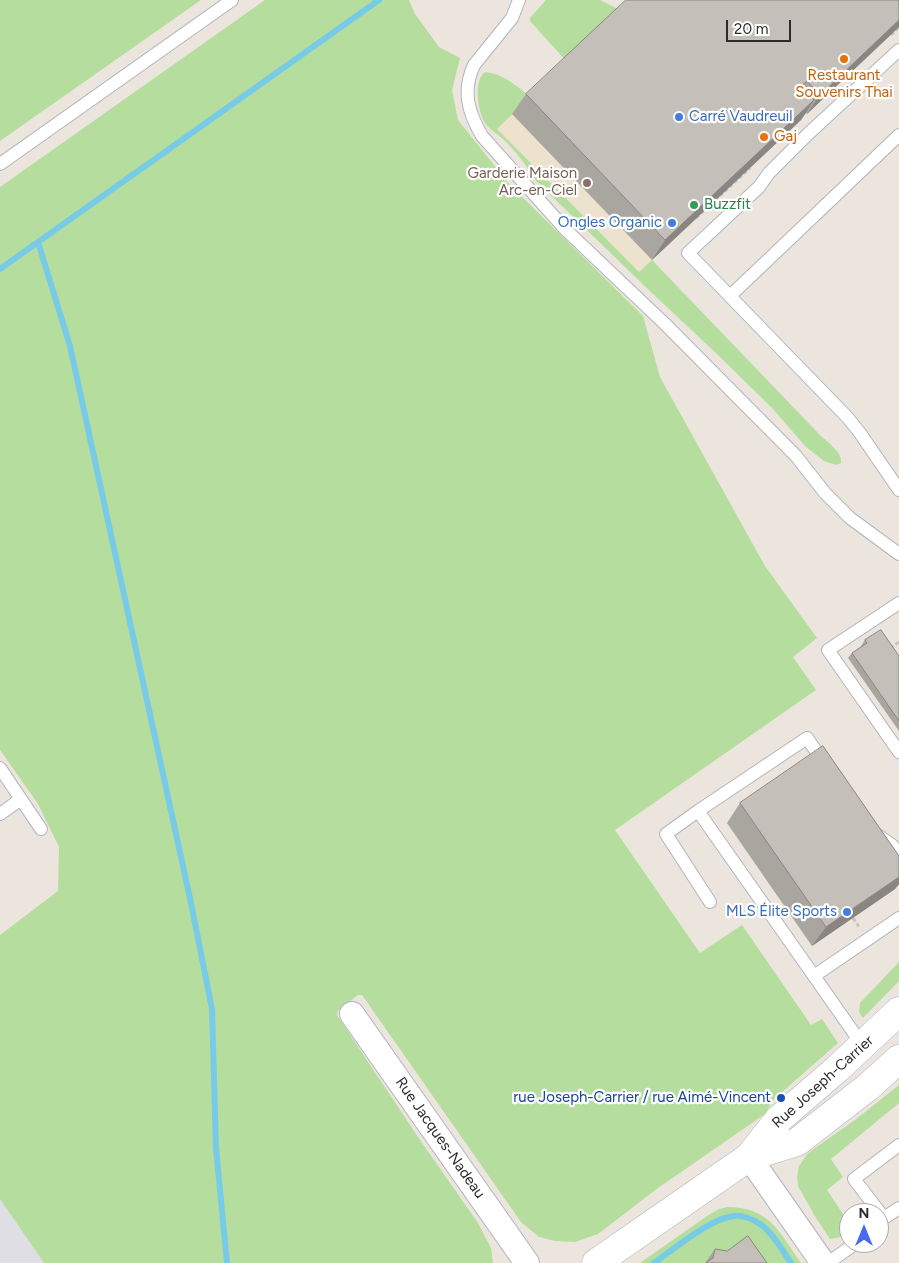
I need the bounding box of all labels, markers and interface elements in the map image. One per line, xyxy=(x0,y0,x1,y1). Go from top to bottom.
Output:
scale bar xyxy=(729,10,794,42)
text: 20 m xyxy=(734,20,768,38)
marker: Restaurant Souvenirs Thai xyxy=(838,53,850,65)
place label: Restaurant Souvenirs Thai xyxy=(795,67,893,102)
place label: Carré Vaudreuil xyxy=(689,108,793,126)
marker: Carré Vaudreuil xyxy=(673,111,685,123)
place label: Gaj xyxy=(774,128,797,146)
marker: Gaj xyxy=(758,131,770,143)
place label: Garderie Maison Arc-en-Ciel xyxy=(468,165,577,200)
marker: Garderie Maison Arc-en-Ciel xyxy=(581,177,593,189)
place label: Buzzfit xyxy=(704,196,751,214)
marker: Buzzfit xyxy=(688,199,700,211)
place label: Ongles Organic xyxy=(558,214,662,232)
marker: Ongles Organic xyxy=(666,217,678,229)
place label: MLS Élite Sports xyxy=(726,903,837,921)
marker: MLS Élite Sports xyxy=(841,906,853,918)
street label: Rue Joseph-Carrier xyxy=(769,1032,877,1132)
street label: Rue Jacques-Nadeau xyxy=(391,1074,489,1202)
place label: rue Joseph-Carrier / rue Aimé-Vincent xyxy=(513,1089,771,1107)
marker: rue Joseph-Carrier / rue Aimé-Vincent xyxy=(775,1092,787,1104)
north arrow xyxy=(839,1203,889,1253)
text: N xyxy=(859,1205,869,1222)

